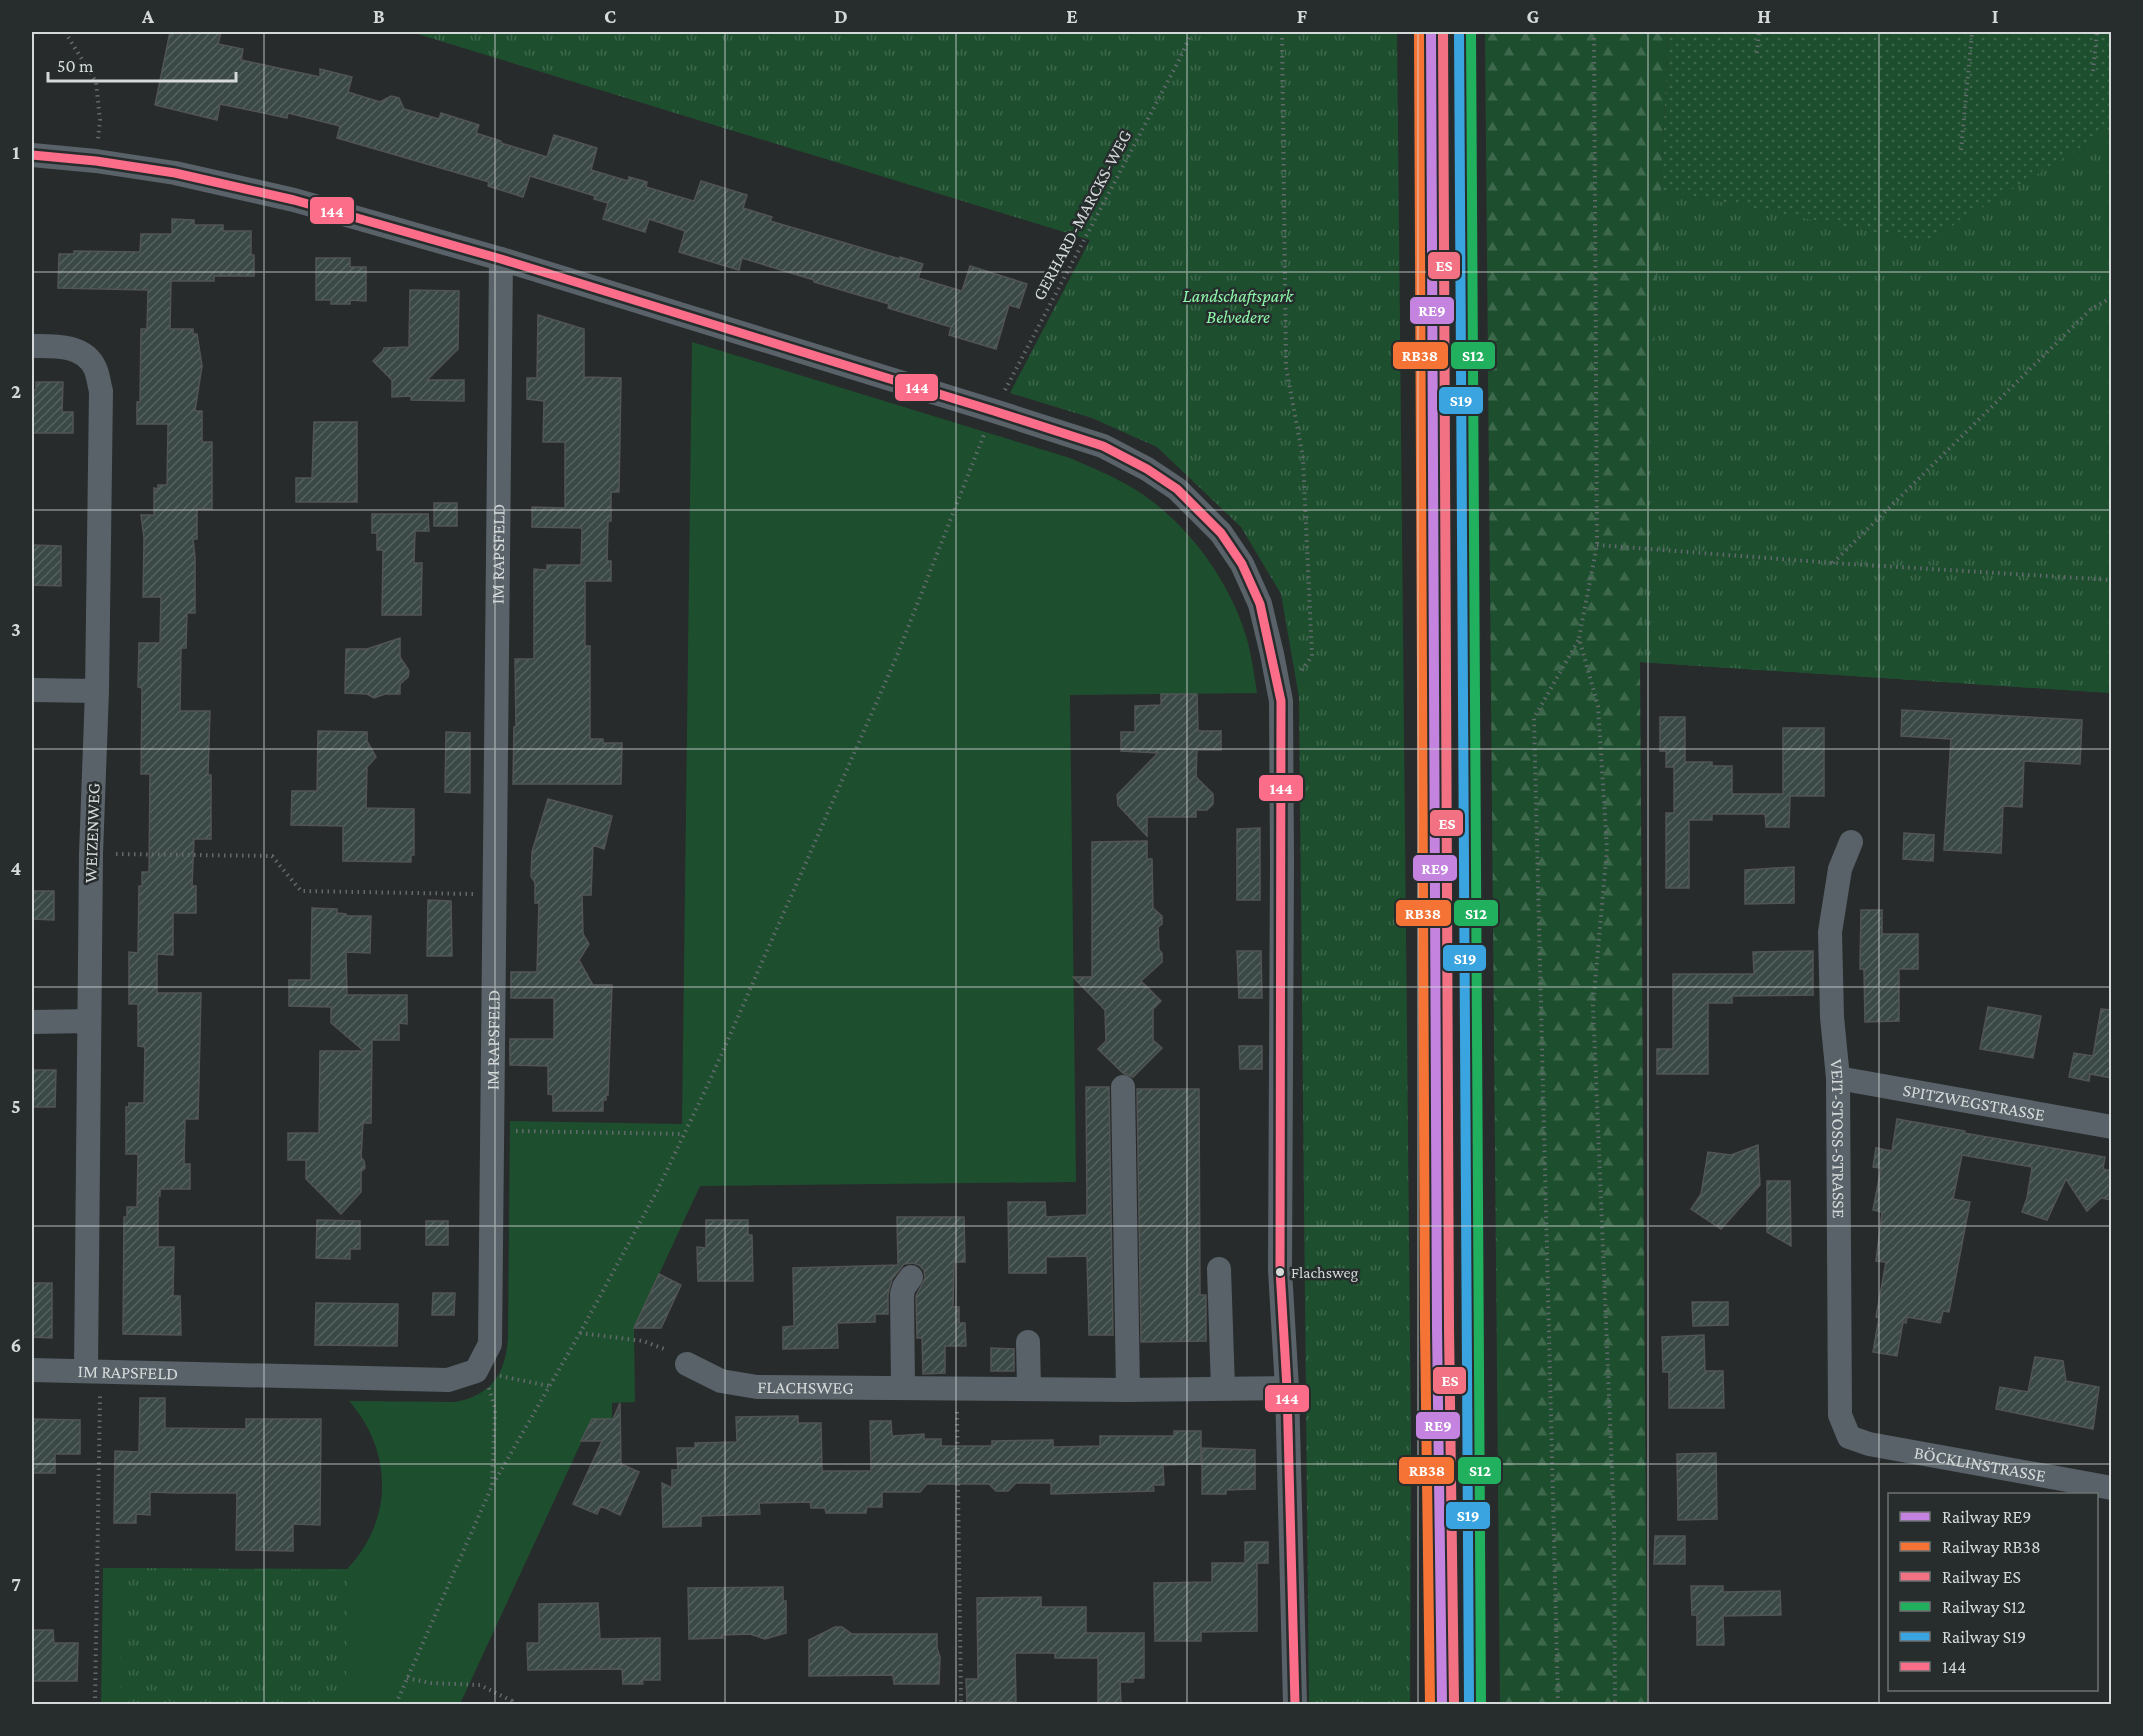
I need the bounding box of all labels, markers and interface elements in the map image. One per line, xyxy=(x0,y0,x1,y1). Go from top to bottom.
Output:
text: A xyxy=(141,5,155,27)
text: B xyxy=(373,5,385,27)
text: C xyxy=(604,5,616,27)
text: D xyxy=(834,5,848,27)
text: E xyxy=(1066,5,1078,27)
text: F xyxy=(1297,5,1308,27)
text: G xyxy=(1527,5,1540,27)
text: H xyxy=(1757,5,1771,27)
text: I xyxy=(1992,5,1999,27)
scale bar xyxy=(48,45,236,83)
text: 50 m xyxy=(57,56,94,76)
street label: GERHARD-MARCKS-WEG xyxy=(1029,126,1135,304)
text: 1 xyxy=(12,141,20,163)
line badge: 144 xyxy=(309,196,355,225)
text: 144 xyxy=(320,203,344,220)
line badge: ES xyxy=(1427,251,1461,280)
text: ES xyxy=(1435,257,1453,274)
park label: Landschaftspark Belvedere xyxy=(1183,286,1294,327)
line badge: RE9 xyxy=(1409,296,1455,325)
text: RE9 xyxy=(1418,302,1446,319)
line badge: RB38 xyxy=(1392,341,1449,370)
line badge: S12 xyxy=(1450,341,1496,370)
text: RB38 xyxy=(1402,347,1438,364)
text: S12 xyxy=(1462,347,1484,364)
line badge: 144 xyxy=(894,373,939,402)
text: 144 xyxy=(905,379,929,396)
text: 2 xyxy=(11,380,21,402)
line badge: S19 xyxy=(1438,386,1484,415)
text: S19 xyxy=(1450,392,1472,409)
street label: IM RAPSFELD xyxy=(487,504,509,604)
text: 3 xyxy=(11,618,21,640)
line badge: 144 xyxy=(1258,774,1304,802)
text: 144 xyxy=(1269,780,1293,797)
street label: WEIZENWEG xyxy=(80,782,104,884)
line badge: ES xyxy=(1429,809,1464,837)
text: ES xyxy=(1438,815,1456,832)
line badge: RE9 xyxy=(1412,854,1458,882)
text: 4 xyxy=(11,857,22,879)
text: RE9 xyxy=(1421,860,1449,877)
line badge: RB38 xyxy=(1395,899,1452,927)
line badge: S12 xyxy=(1453,899,1499,927)
text: RB38 xyxy=(1405,905,1441,922)
text: S12 xyxy=(1465,905,1487,922)
line badge: S19 xyxy=(1442,944,1487,972)
text: S19 xyxy=(1454,950,1476,967)
street label: IM RAPSFELD xyxy=(483,990,504,1090)
street label: VEIT-STOSS-STRASSE xyxy=(1826,1058,1849,1219)
street label: SPITZWEGSTRASSE xyxy=(1901,1080,2047,1125)
text: 5 xyxy=(11,1095,21,1117)
place label: Flachsweg xyxy=(1291,1264,1359,1282)
marker: Flachsweg xyxy=(1274,1266,1286,1278)
text: 6 xyxy=(11,1334,21,1356)
street label: IM RAPSFELD xyxy=(77,1361,179,1384)
line badge: ES xyxy=(1432,1366,1467,1395)
text: ES xyxy=(1441,1372,1459,1389)
street label: FLACHSWEG xyxy=(757,1377,854,1398)
line badge: 144 xyxy=(1264,1384,1310,1413)
text: 144 xyxy=(1275,1390,1299,1407)
line badge: RE9 xyxy=(1415,1411,1461,1440)
text: RE9 xyxy=(1424,1417,1452,1434)
street label: BÖCKLINSTRASSE xyxy=(1912,1442,2048,1486)
line badge: RB38 xyxy=(1398,1456,1455,1485)
line badge: S12 xyxy=(1457,1456,1502,1485)
text: RB38 xyxy=(1409,1462,1445,1479)
text: S12 xyxy=(1469,1462,1491,1479)
legend xyxy=(1888,1493,2098,1691)
line badge: S19 xyxy=(1445,1501,1491,1530)
text: S19 xyxy=(1457,1507,1479,1524)
text: Railway RE9 xyxy=(1942,1507,2031,1527)
text: Railway RB38 xyxy=(1942,1537,2041,1557)
text: Railway ES xyxy=(1942,1567,2021,1587)
text: 7 xyxy=(11,1573,21,1595)
text: Railway S12 xyxy=(1942,1597,2026,1617)
text: Railway S19 xyxy=(1942,1627,2026,1647)
text: 144 xyxy=(1942,1657,1966,1677)

